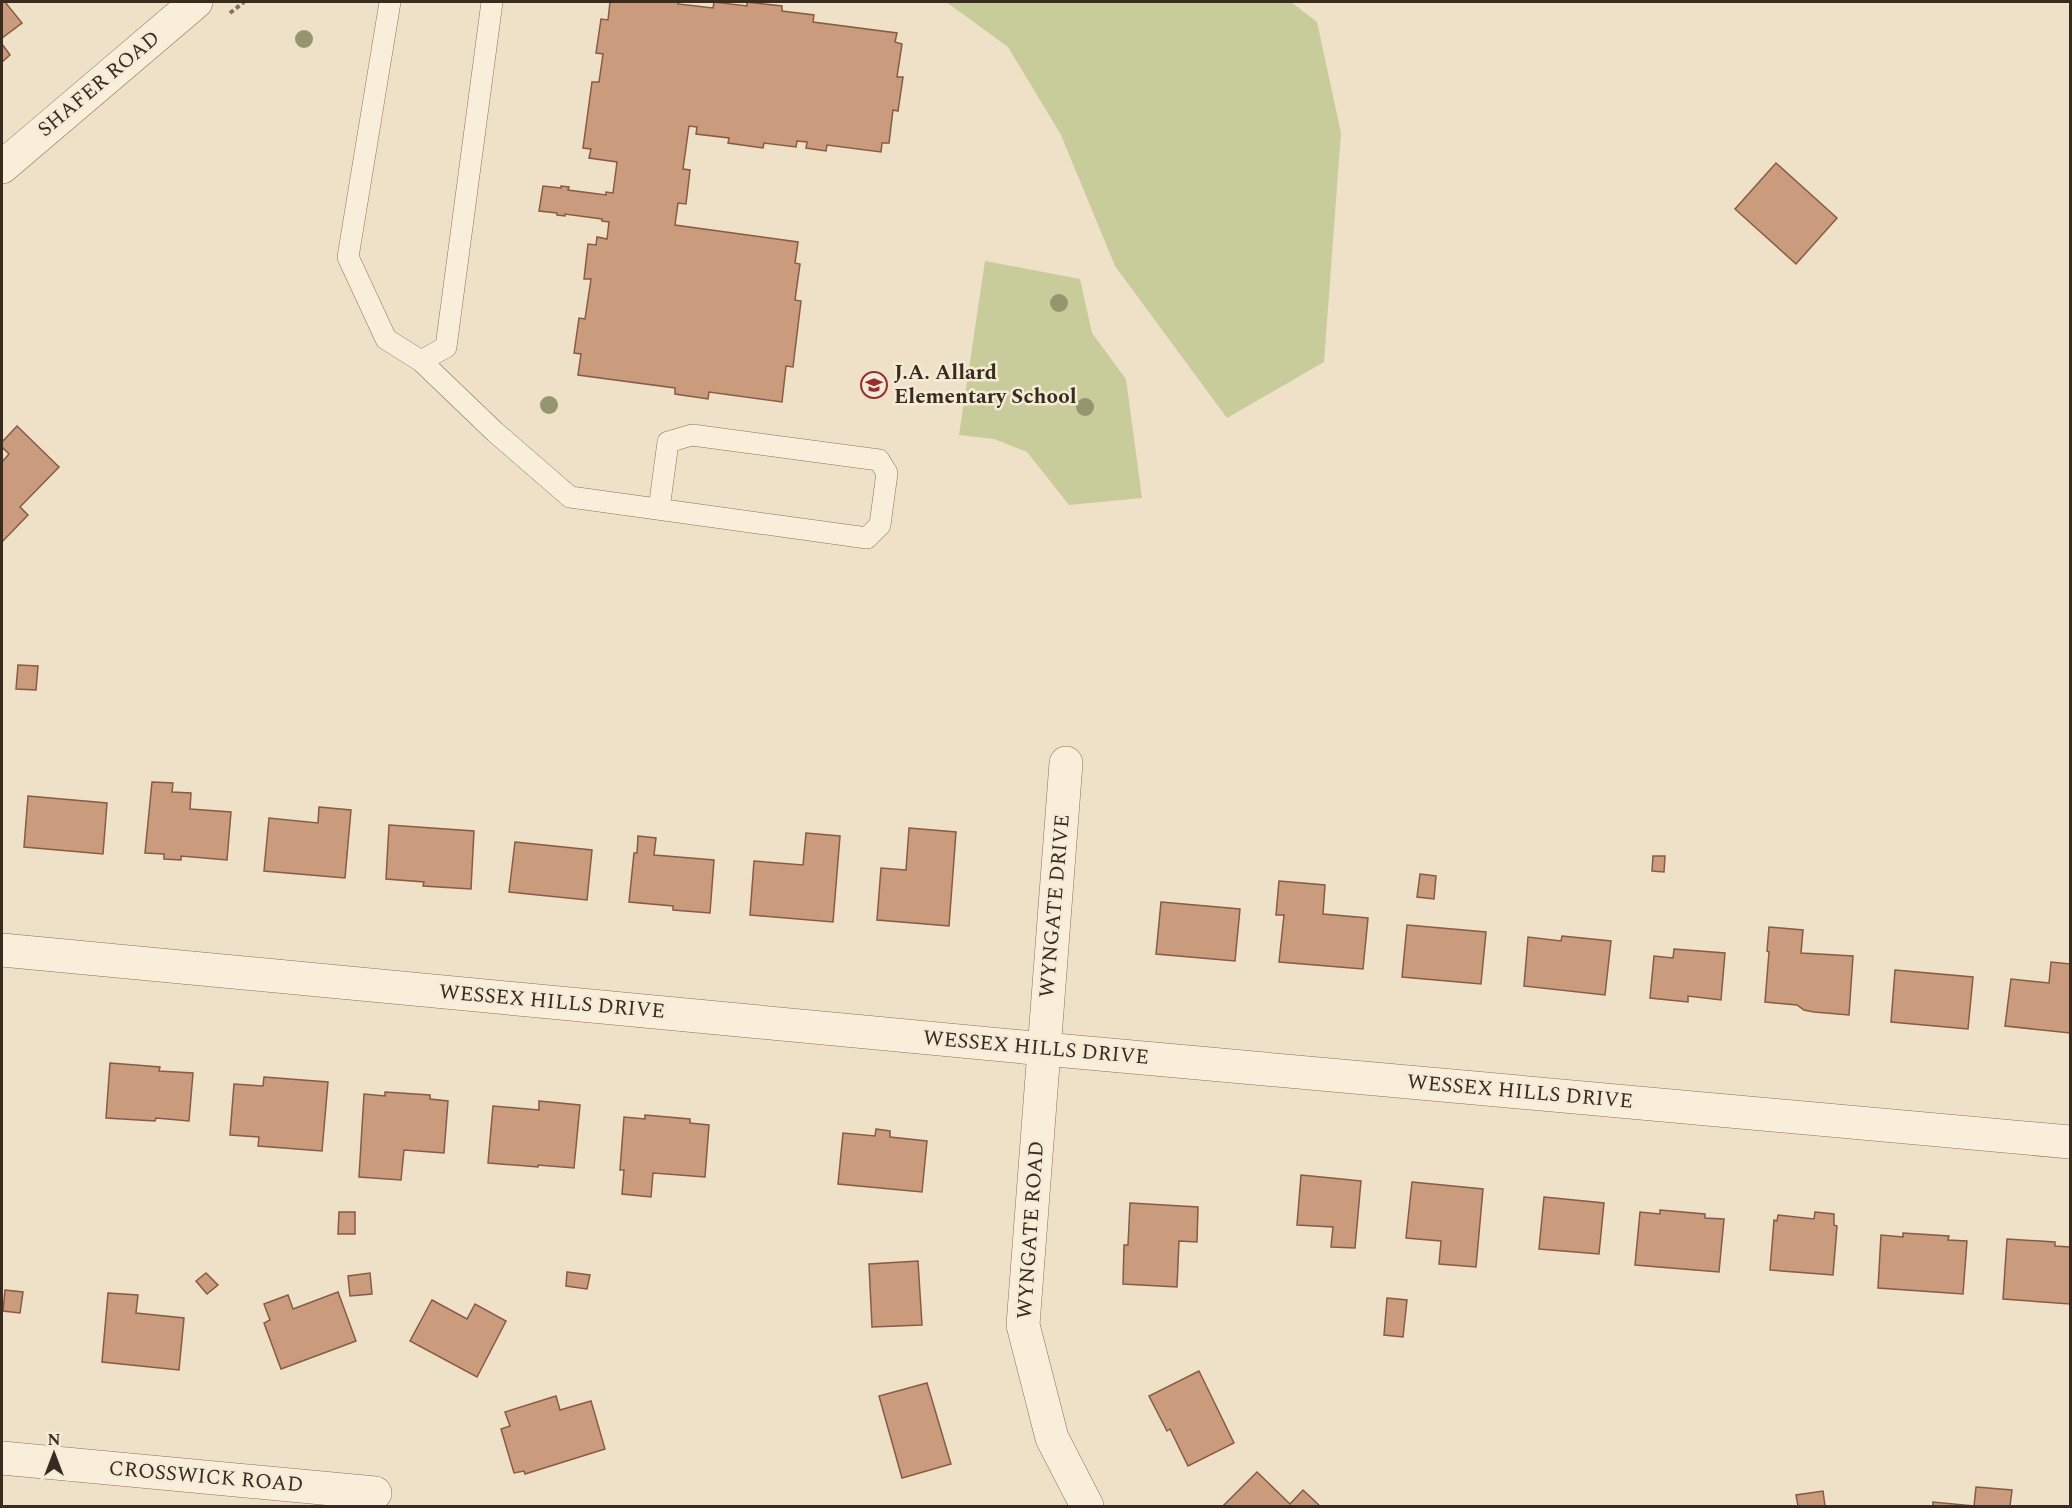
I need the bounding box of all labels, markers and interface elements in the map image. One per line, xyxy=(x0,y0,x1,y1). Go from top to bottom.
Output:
street label: SHAFER ROAD xyxy=(31,23,167,145)
place label: J.A. Allard Elementary School xyxy=(894,357,1077,413)
school or university icon: J.A. Allard Elementary School xyxy=(859,370,889,400)
street label: WYNGATE DRIVE xyxy=(1031,813,1079,999)
street label: WESSEX HILLS DRIVE xyxy=(438,976,666,1028)
street label: WESSEX HILLS DRIVE xyxy=(922,1022,1150,1074)
street label: WESSEX HILLS DRIVE xyxy=(1406,1066,1634,1118)
street label: WYNGATE ROAD xyxy=(1009,1140,1053,1320)
north arrow xyxy=(24,1424,84,1484)
text: N xyxy=(47,1428,61,1452)
street label: CROSSWICK ROAD xyxy=(107,1453,305,1501)

